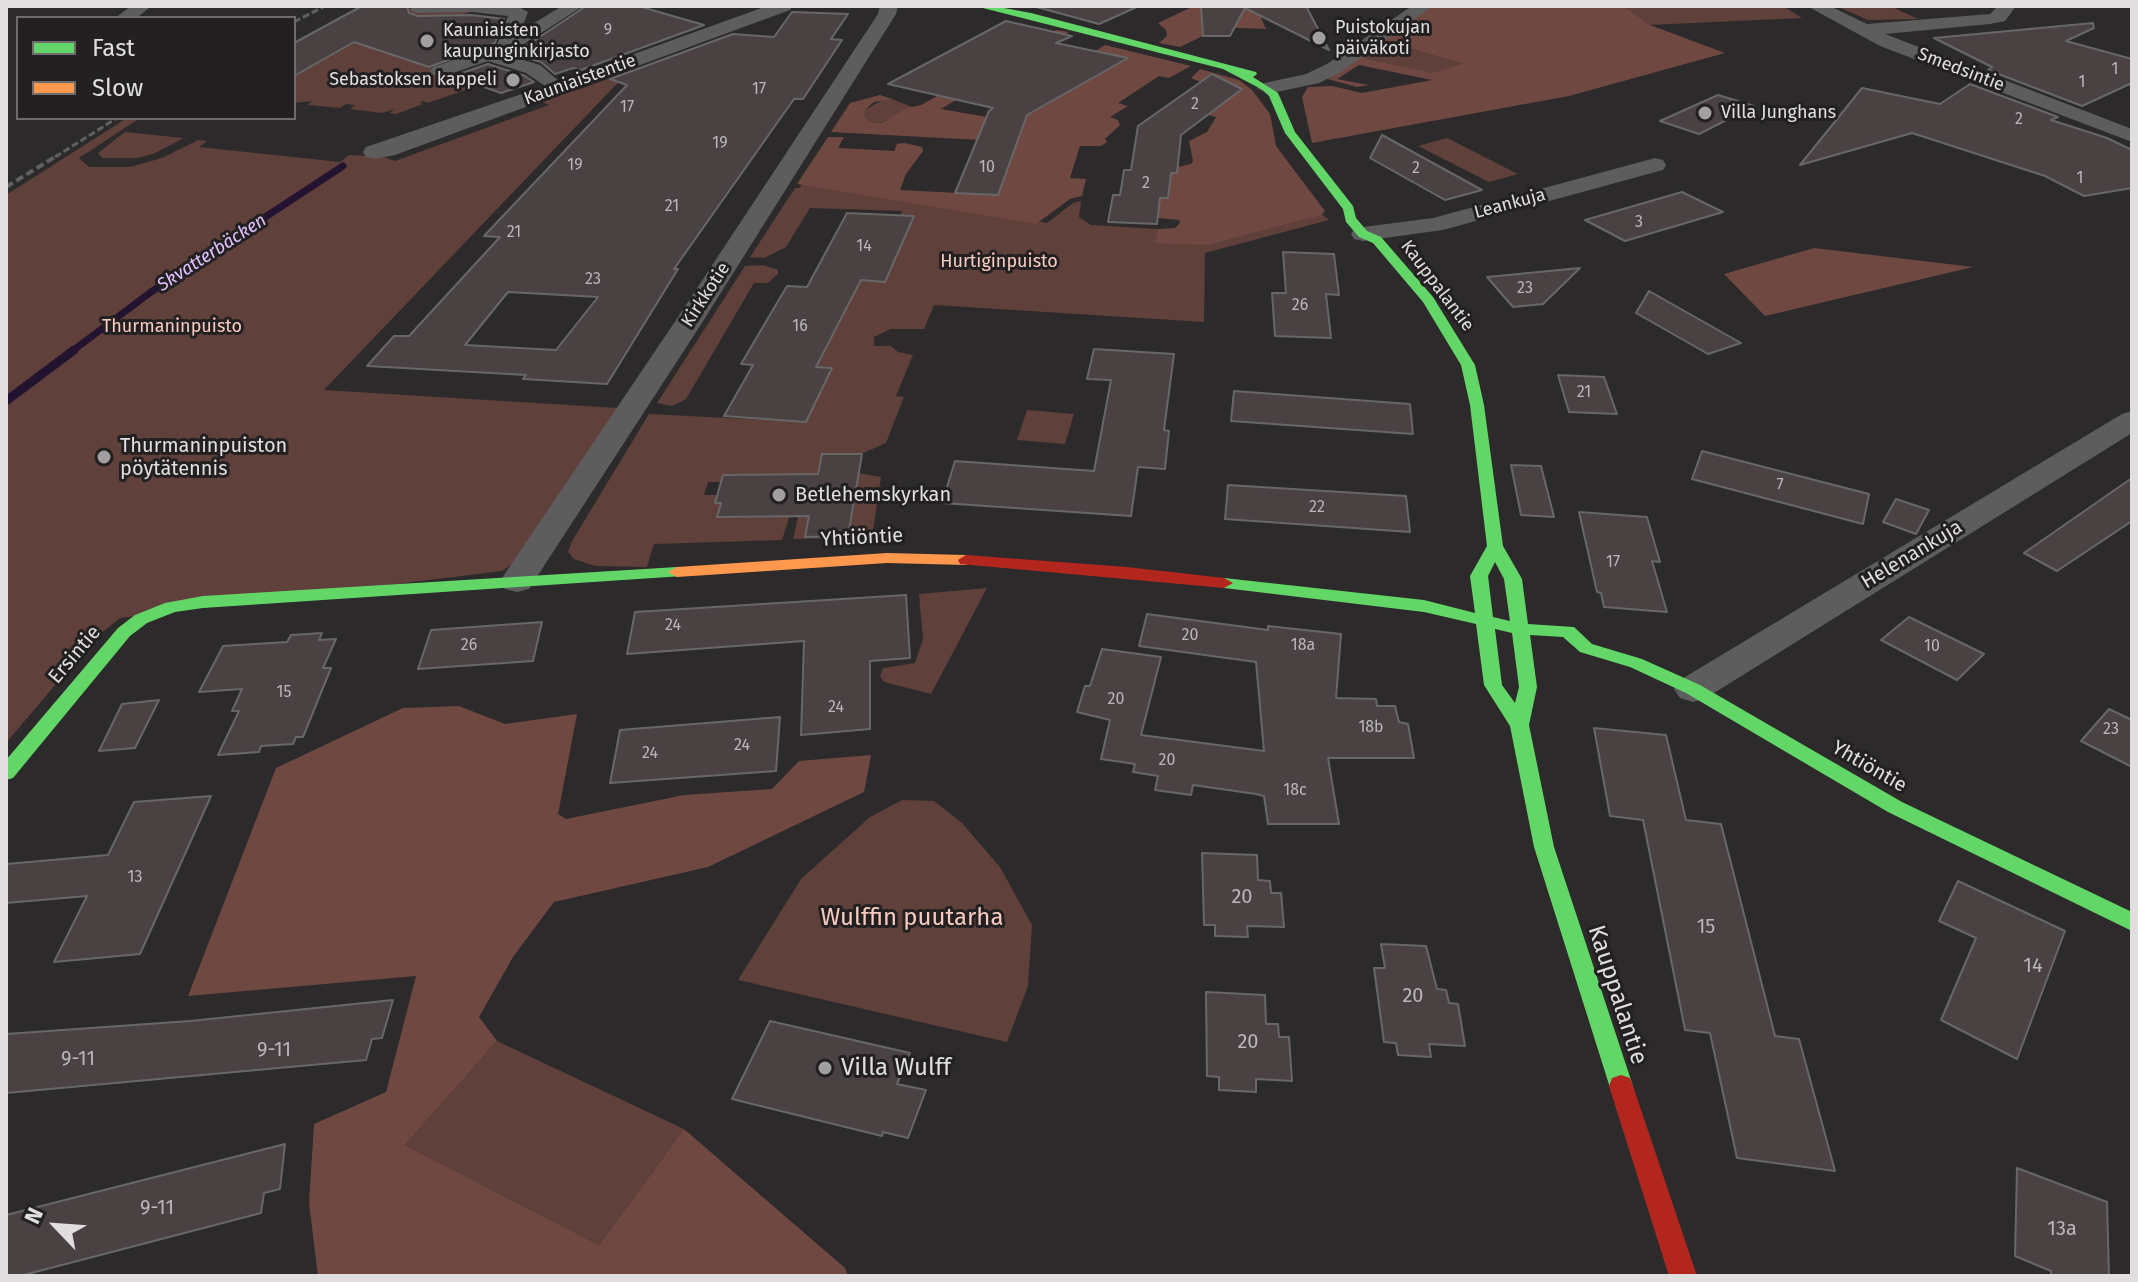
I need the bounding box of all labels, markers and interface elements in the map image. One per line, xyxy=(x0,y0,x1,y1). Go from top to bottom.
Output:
legend xyxy=(16,16,296,120)
place label: Puistokujan päiväkoti xyxy=(1335,17,1431,60)
place label: Kauniaisten kaupunginkirjasto xyxy=(443,20,590,62)
house number: 9 xyxy=(604,21,612,41)
marker: Puistokujan päiväkoti xyxy=(1310,29,1328,47)
marker: Kauniaisten kaupunginkirjasto xyxy=(418,32,436,50)
text: Fast xyxy=(92,34,135,62)
street label: Smedsintie xyxy=(1915,44,2007,96)
street label: Kauniaistentie xyxy=(521,50,639,110)
house number: 1 xyxy=(2112,60,2118,80)
place label: Sebastoksen kappeli xyxy=(329,69,497,91)
marker: Sebastoksen kappeli xyxy=(504,71,522,89)
house number: 1 xyxy=(2079,73,2085,93)
text: Slow xyxy=(92,74,143,102)
house number: 17 xyxy=(752,80,766,100)
house number: 2 xyxy=(1191,95,1199,115)
house number: 17 xyxy=(620,98,634,118)
place label: Villa Junghans xyxy=(1721,102,1836,124)
marker: Villa Junghans xyxy=(1696,104,1714,122)
house number: 2 xyxy=(2015,110,2023,130)
house number: 19 xyxy=(712,134,728,154)
house number: 19 xyxy=(567,156,583,176)
house number: 10 xyxy=(979,158,995,178)
house number: 2 xyxy=(1412,159,1420,179)
house number: 1 xyxy=(2077,169,2083,189)
house number: 2 xyxy=(1142,174,1150,194)
street label: Leankuja xyxy=(1472,184,1548,224)
house number: 21 xyxy=(665,197,679,217)
water label: Skvatterbäcken xyxy=(153,210,271,296)
house number: 3 xyxy=(1635,213,1643,233)
house number: 21 xyxy=(507,223,521,243)
street label: Kauppalantie xyxy=(1396,236,1478,336)
house number: 14 xyxy=(856,237,872,257)
park label: Hurtiginpuisto xyxy=(940,251,1058,273)
street label: Kirkkotie xyxy=(677,259,735,331)
house number: 23 xyxy=(585,270,601,290)
house number: 23 xyxy=(1517,279,1533,299)
house number: 26 xyxy=(1292,296,1308,316)
park label: Thurmaninpuisto xyxy=(102,316,242,338)
house number: 16 xyxy=(792,317,808,337)
house number: 21 xyxy=(1577,383,1591,403)
place label: Thurmaninpuiston pöytätennis xyxy=(120,434,287,481)
marker: Thurmaninpuiston pöytätennis xyxy=(95,448,113,466)
house number: 7 xyxy=(1776,476,1784,496)
place label: Betlehemskyrkan xyxy=(795,483,951,507)
marker: Betlehemskyrkan xyxy=(770,486,788,504)
house number: 22 xyxy=(1309,498,1325,518)
street label: Helenankuja xyxy=(1857,515,1967,595)
street label: Yhtiöntie xyxy=(820,524,904,552)
house number: 17 xyxy=(1606,553,1620,573)
house number: 24 xyxy=(665,616,681,636)
street label: Ersintie xyxy=(44,621,106,689)
house number: 20 xyxy=(1182,626,1198,646)
house number: 26 xyxy=(461,636,477,656)
house number: 18a xyxy=(1291,636,1315,656)
house number: 10 xyxy=(1924,637,1940,657)
house number: 15 xyxy=(277,683,291,703)
house number: 20 xyxy=(1108,690,1124,710)
house number: 24 xyxy=(828,698,844,718)
house number: 18b xyxy=(1358,718,1384,738)
house number: 23 xyxy=(2103,720,2119,740)
house number: 24 xyxy=(734,736,750,756)
street label: Yhtiöntie xyxy=(1827,736,1911,798)
house number: 24 xyxy=(642,744,658,764)
house number: 20 xyxy=(1159,751,1175,771)
house number: 18c xyxy=(1283,781,1307,801)
house number: 13 xyxy=(128,868,142,888)
house number: 20 xyxy=(1231,885,1253,909)
park label: Wulffin puutarha xyxy=(821,904,1003,932)
house number: 15 xyxy=(1697,915,1715,939)
street label: Kauppalantie xyxy=(1581,922,1653,1068)
house number: 14 xyxy=(2023,954,2043,978)
house number: 20 xyxy=(1402,984,1424,1008)
house number: 20 xyxy=(1237,1030,1259,1054)
house number: 9-11 xyxy=(257,1038,291,1062)
house number: 9-11 xyxy=(61,1047,95,1071)
place label: Villa Wulff xyxy=(841,1054,951,1082)
marker: Villa Wulff xyxy=(816,1059,834,1077)
north arrow xyxy=(16,1186,96,1266)
house number: 9-11 xyxy=(140,1196,174,1220)
text: N xyxy=(18,1203,49,1228)
house number: 13a xyxy=(2047,1217,2077,1241)

